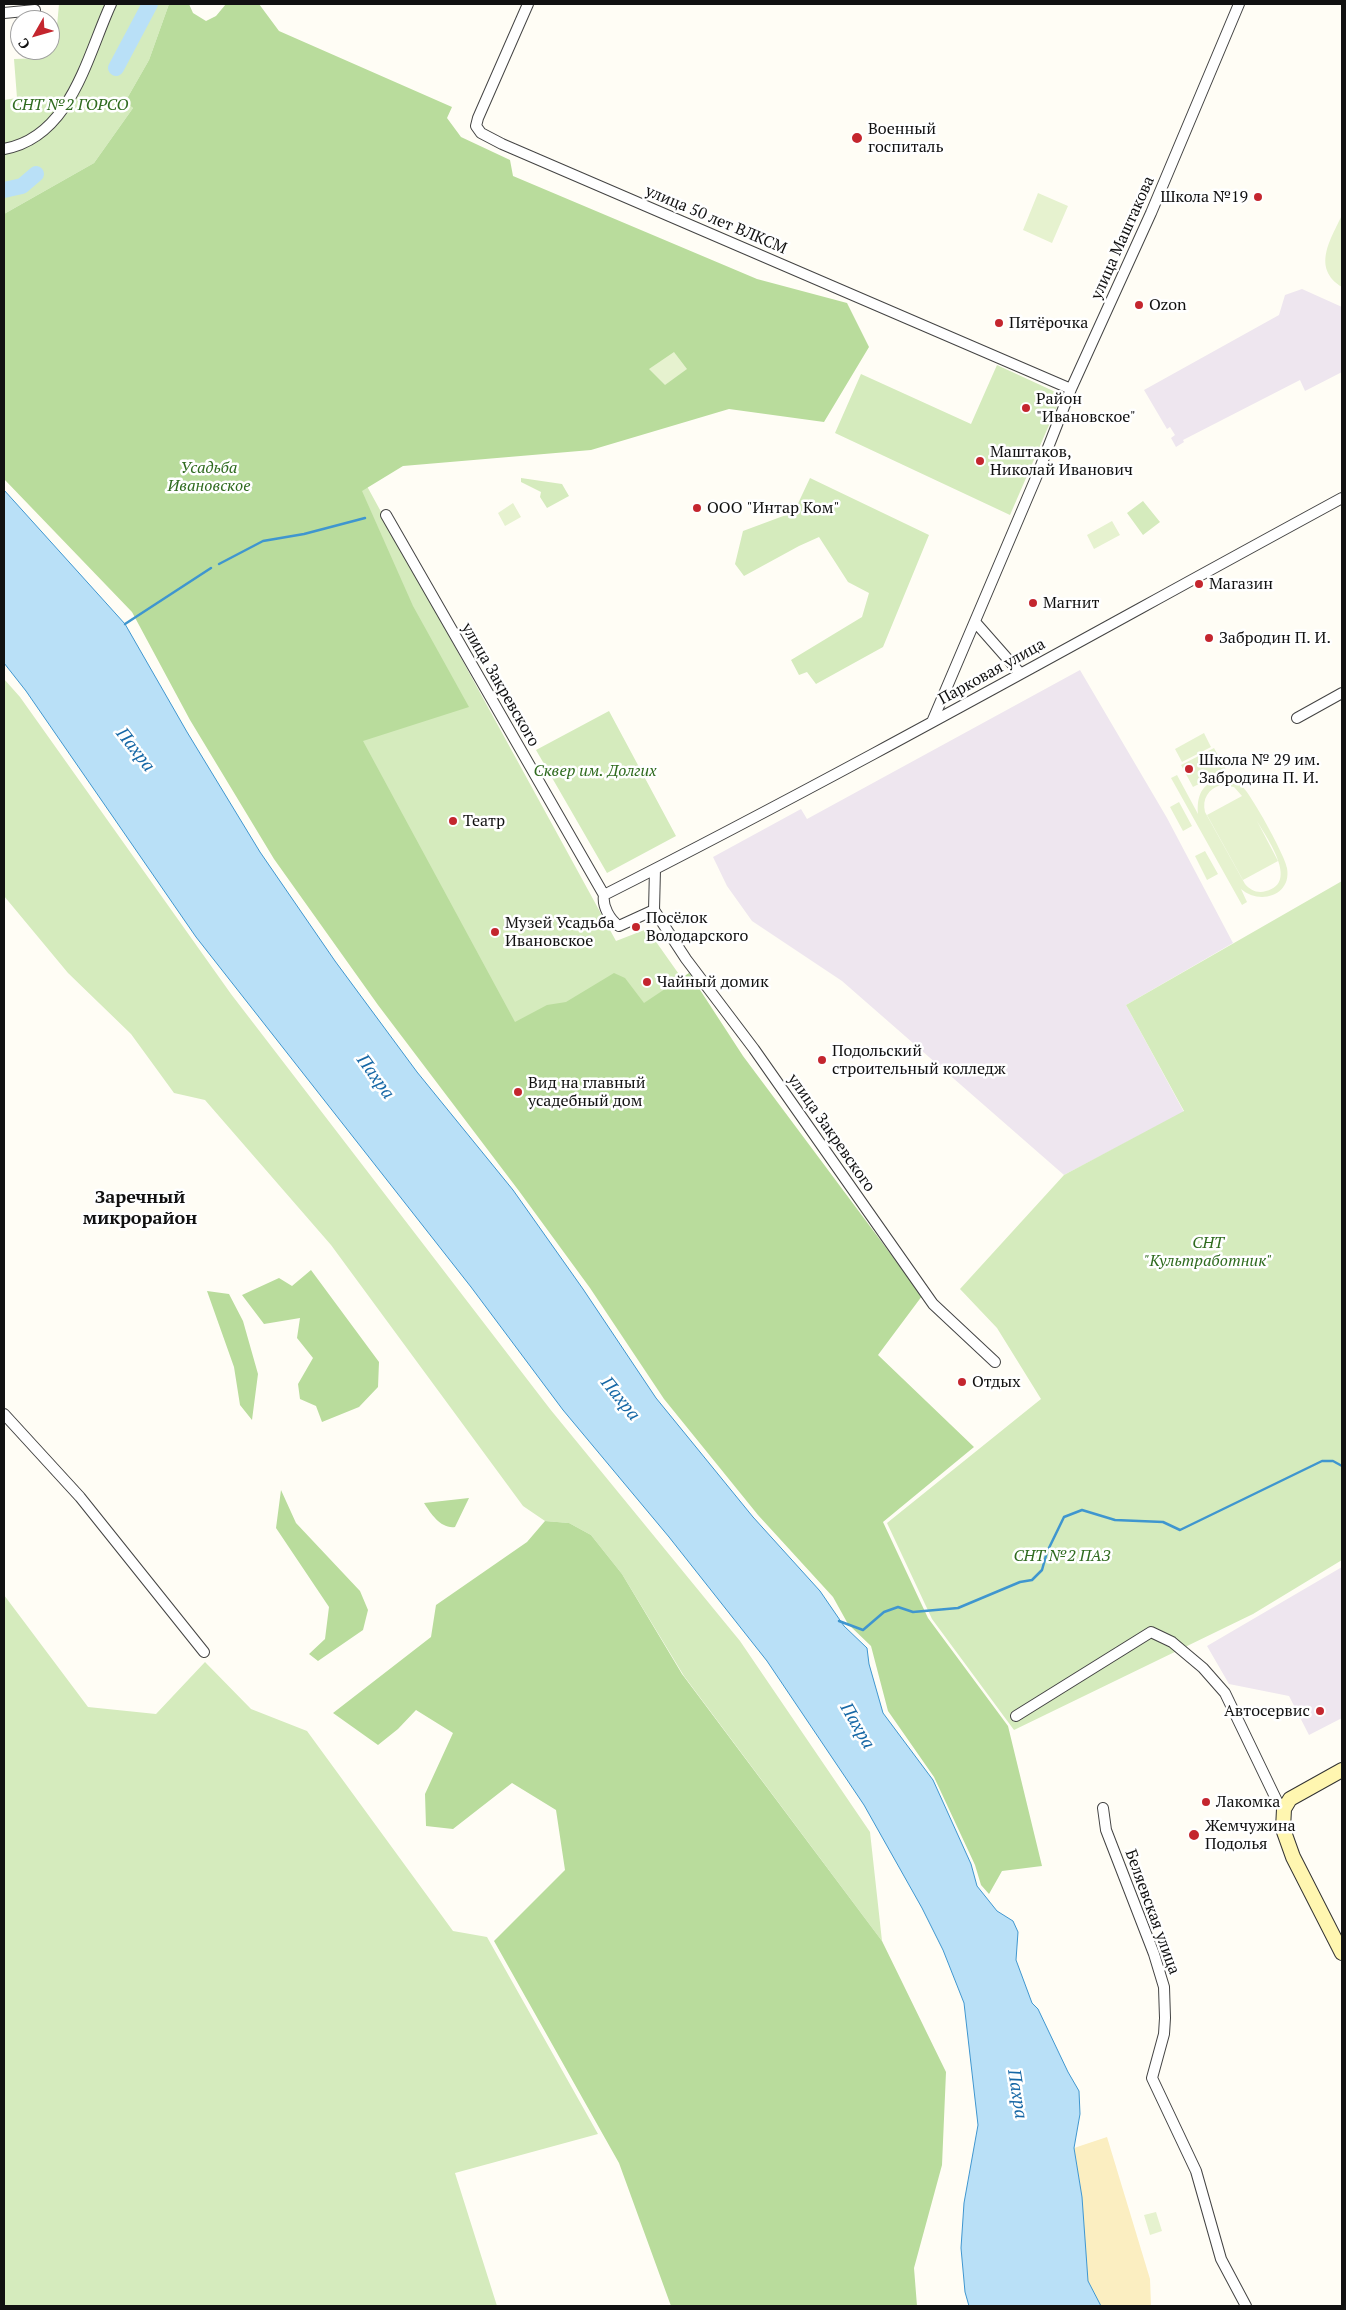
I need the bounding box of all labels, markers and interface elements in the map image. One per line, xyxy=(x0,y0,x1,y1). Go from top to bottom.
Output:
north arrow xyxy=(10,10,60,60)
text: С xyxy=(13,34,34,53)
park label: СНТ №2 ГОРСО xyxy=(12,95,128,115)
place label: Военный госпиталь xyxy=(868,119,944,157)
marker: Военный госпиталь xyxy=(850,131,864,145)
street label: улица Маштакова xyxy=(1087,173,1159,303)
street label: улица 50 лет ВЛКСМ xyxy=(642,182,790,258)
place label: Школа №19 xyxy=(1160,187,1248,207)
marker: Школа №19 xyxy=(1252,191,1264,203)
place label: Ozon xyxy=(1149,295,1187,315)
marker: Ozon xyxy=(1133,299,1145,311)
place label: Пятёрочка xyxy=(1009,313,1088,333)
marker: Пятёрочка xyxy=(993,317,1005,329)
place label: Район "Ивановское" xyxy=(1036,389,1136,427)
marker: Район "Ивановское" xyxy=(1020,402,1032,414)
place label: Маштаков, Николай Иванович xyxy=(990,442,1133,480)
marker: Маштаков, Николай Иванович xyxy=(974,455,986,467)
park label: Усадьба Ивановское xyxy=(167,458,251,496)
place label: ООО "Интар Ком" xyxy=(707,498,839,518)
marker: ООО "Интар Ком" xyxy=(691,502,703,514)
place label: Магазин xyxy=(1209,574,1273,594)
marker: Магазин xyxy=(1193,578,1205,590)
place label: Магнит xyxy=(1043,593,1099,613)
marker: Магнит xyxy=(1027,597,1039,609)
street label: улица Закревского xyxy=(457,620,543,750)
place label: Забродин П. И. xyxy=(1219,628,1331,648)
marker: Забродин П. И. xyxy=(1203,632,1215,644)
street label: Парковая улица xyxy=(935,635,1049,709)
water label: Пахра xyxy=(111,724,159,776)
place label: Школа № 29 им. Забродина П. И. xyxy=(1199,750,1320,788)
park label: Сквер им. Долгих xyxy=(533,761,657,781)
marker: Школа № 29 им. Забродина П. И. xyxy=(1183,763,1195,775)
place label: Театр xyxy=(463,811,505,831)
marker: Театр xyxy=(447,815,459,827)
place label: Посёлок Володарского xyxy=(646,908,748,946)
place label: Музей Усадьба Ивановское xyxy=(505,913,615,951)
marker: Посёлок Володарского xyxy=(630,921,642,933)
marker: Музей Усадьба Ивановское xyxy=(489,926,501,938)
place label: Чайный домик xyxy=(657,972,769,992)
marker: Чайный домик xyxy=(641,976,653,988)
place label: Подольский строительный колледж xyxy=(832,1041,1006,1079)
water label: Пахра xyxy=(352,1050,398,1104)
marker: Подольский строительный колледж xyxy=(816,1054,828,1066)
street label: улица Закревского xyxy=(783,1070,879,1196)
place label: Вид на главный усадебный дом xyxy=(528,1073,646,1111)
marker: Вид на главный усадебный дом xyxy=(512,1086,524,1098)
district label: Заречный микрорайон xyxy=(83,1187,197,1230)
park label: СНТ "Культработник" xyxy=(1144,1233,1272,1271)
place label: Отдых xyxy=(972,1372,1021,1392)
water label: Пахра xyxy=(596,1373,644,1425)
marker: Отдых xyxy=(956,1376,968,1388)
park label: СНТ №2 ПАЗ xyxy=(1013,1546,1111,1566)
water label: Пахра xyxy=(835,1699,879,1753)
place label: Автосервис xyxy=(1224,1701,1310,1721)
marker: Автосервис xyxy=(1314,1705,1326,1717)
place label: Лакомка xyxy=(1216,1792,1280,1812)
marker: Лакомка xyxy=(1200,1796,1212,1808)
place label: Жемчужина Подолья xyxy=(1205,1816,1296,1854)
marker: Жемчужина Подолья xyxy=(1187,1828,1201,1842)
street label: Беляевская улица xyxy=(1120,1847,1184,1977)
water label: Пахра xyxy=(1002,2068,1032,2120)

